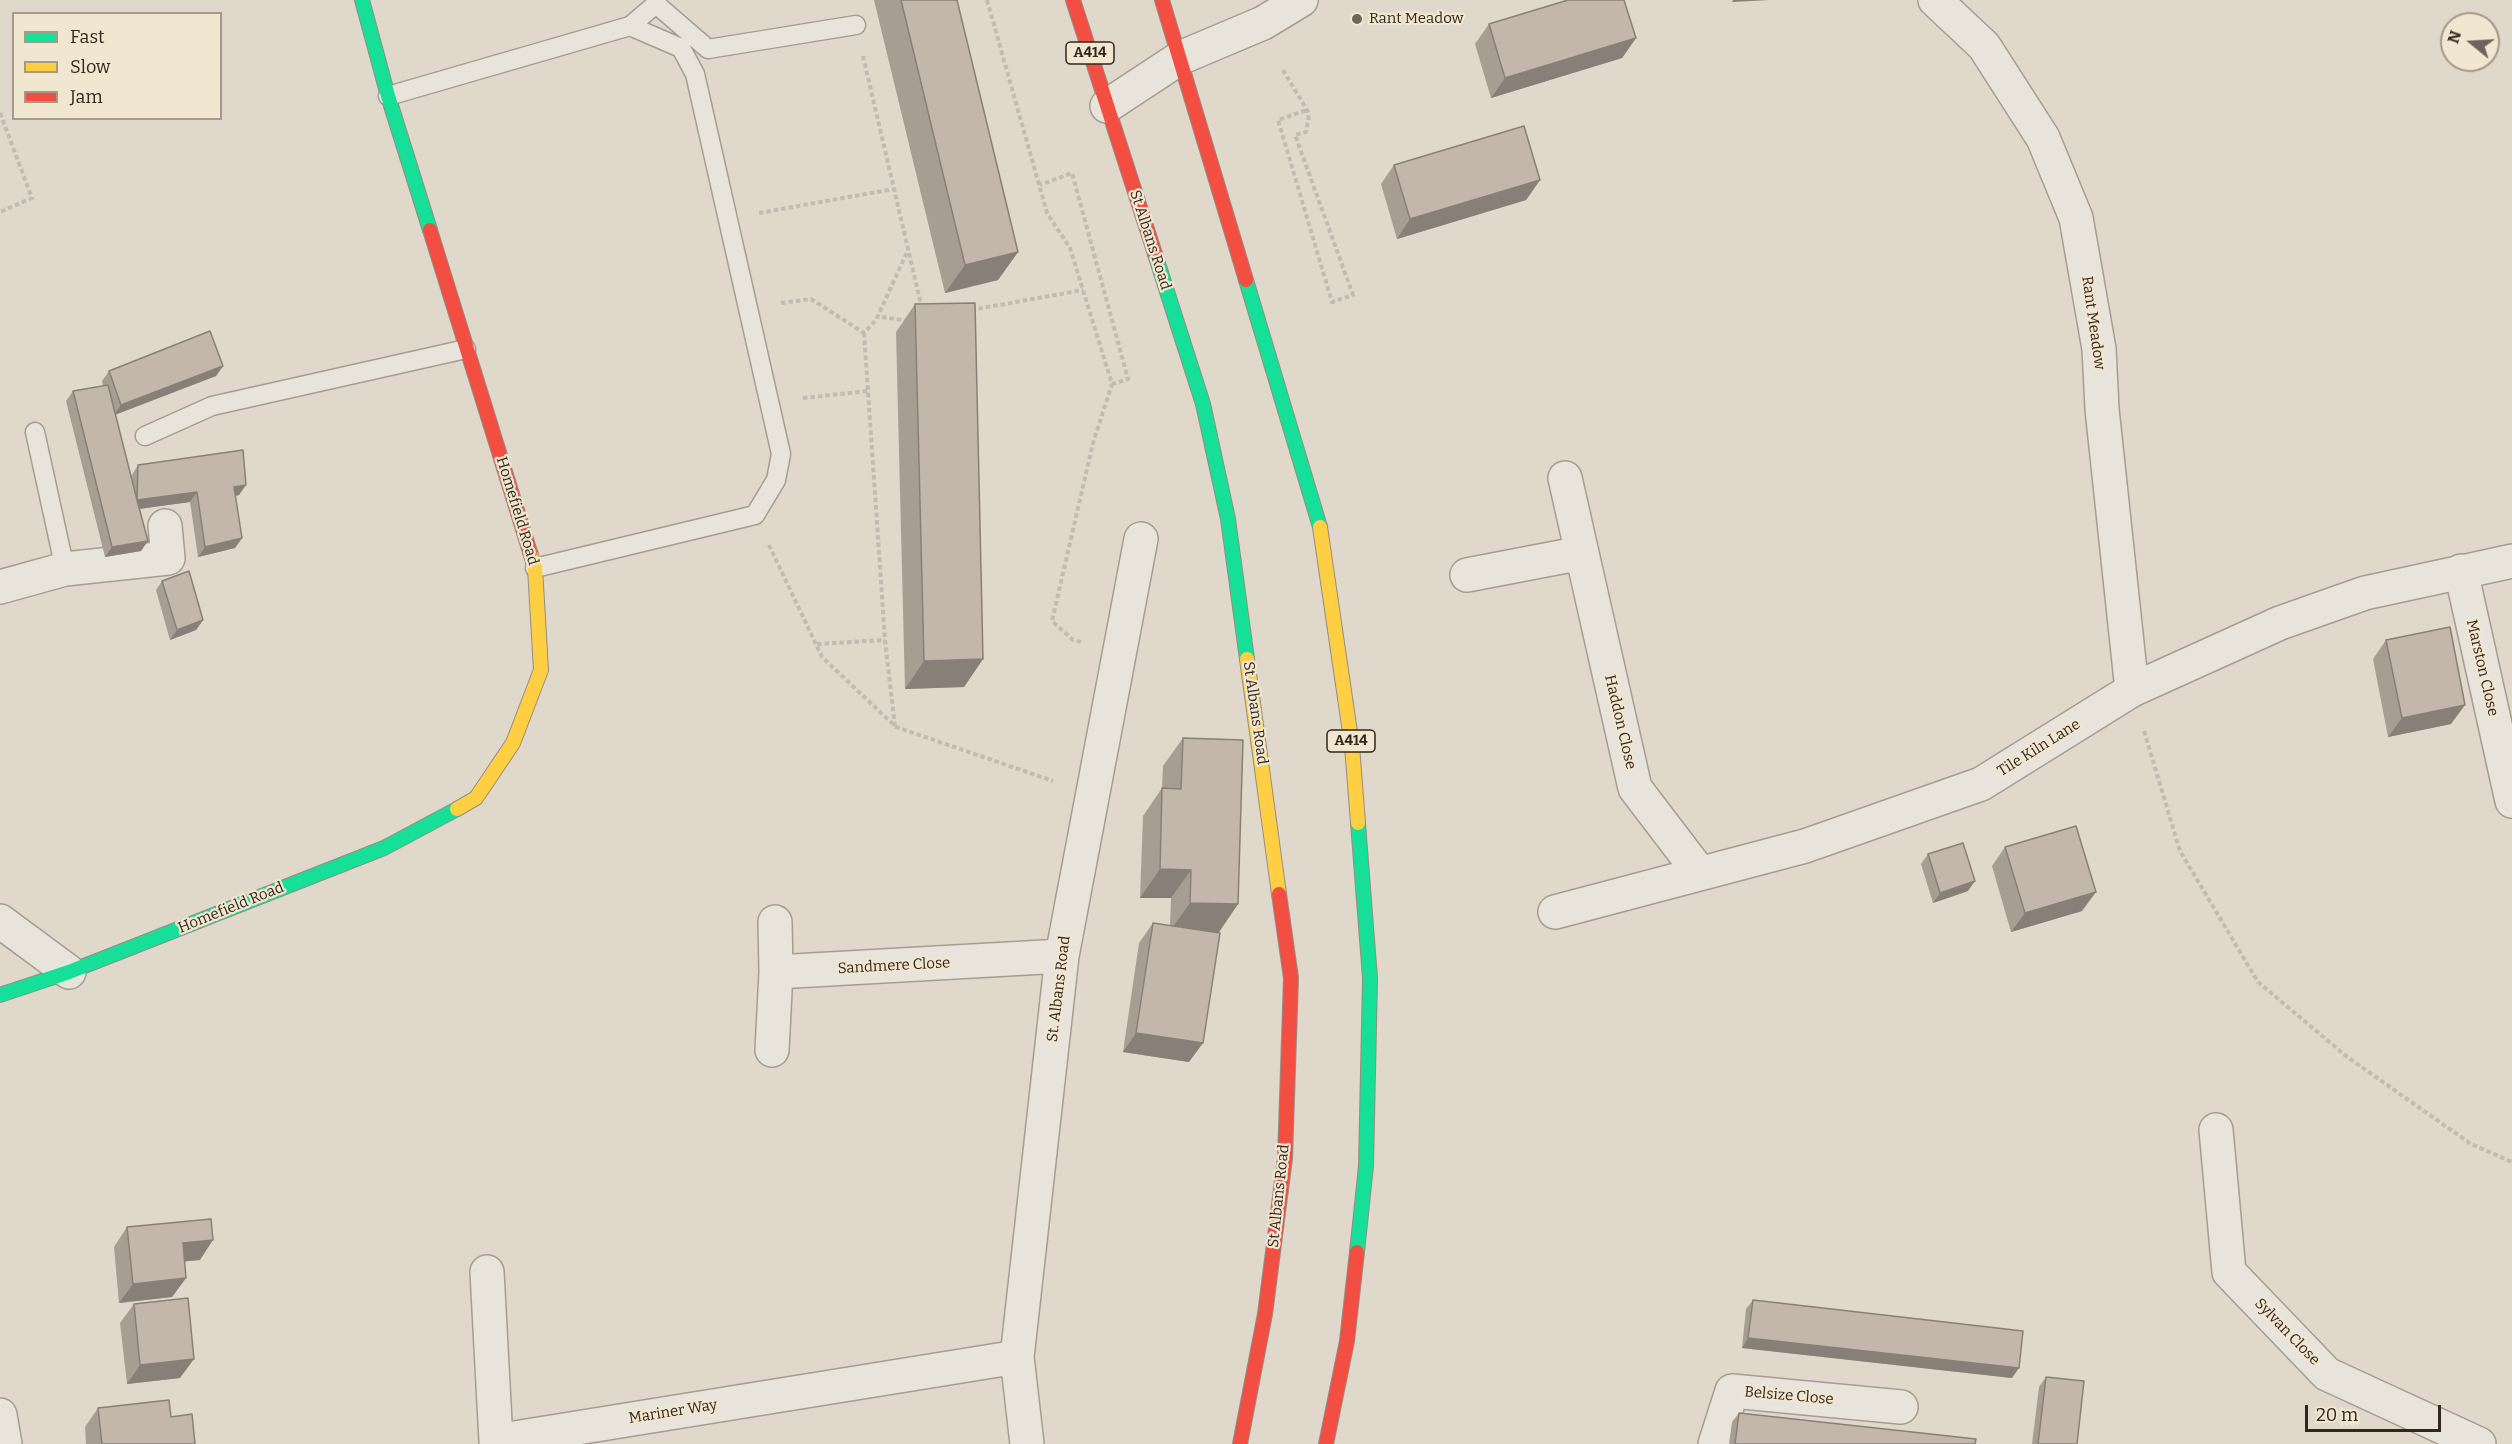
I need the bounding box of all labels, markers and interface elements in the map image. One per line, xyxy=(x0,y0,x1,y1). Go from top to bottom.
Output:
place label: Rant Meadow xyxy=(1369,10,1464,28)
legend xyxy=(12,12,222,120)
marker: Rant Meadow xyxy=(1350,12,1364,26)
north arrow xyxy=(2440,12,2500,72)
text: Fast xyxy=(70,26,105,48)
text: N xyxy=(2443,28,2465,46)
road number: A414 xyxy=(1066,42,1114,64)
text: Slow xyxy=(70,56,110,78)
text: Jam xyxy=(70,86,103,108)
street label: St Albans Road xyxy=(1125,188,1175,292)
street label: Rant Meadow xyxy=(2078,275,2108,371)
street label: Homefield Road xyxy=(492,455,542,567)
street label: Marston Close xyxy=(2462,618,2502,718)
street label: St Albans Road xyxy=(1239,660,1271,766)
street label: Haddon Close xyxy=(1600,673,1640,771)
street label: Tile Kiln Lane xyxy=(1994,715,2084,781)
road number: A414 xyxy=(1327,730,1375,752)
street label: Homefield Road xyxy=(176,879,286,937)
street label: St. Albans Road xyxy=(1044,935,1074,1043)
street label: Sandmere Close xyxy=(837,954,951,978)
street label: St Albans Road xyxy=(1265,1143,1293,1249)
street label: Sylvan Close xyxy=(2251,1295,2323,1369)
street label: Belsize Close xyxy=(1744,1383,1834,1409)
scale bar xyxy=(2308,1393,2444,1431)
street label: Mariner Way xyxy=(627,1396,719,1428)
text: 20 m xyxy=(2316,1404,2358,1426)

